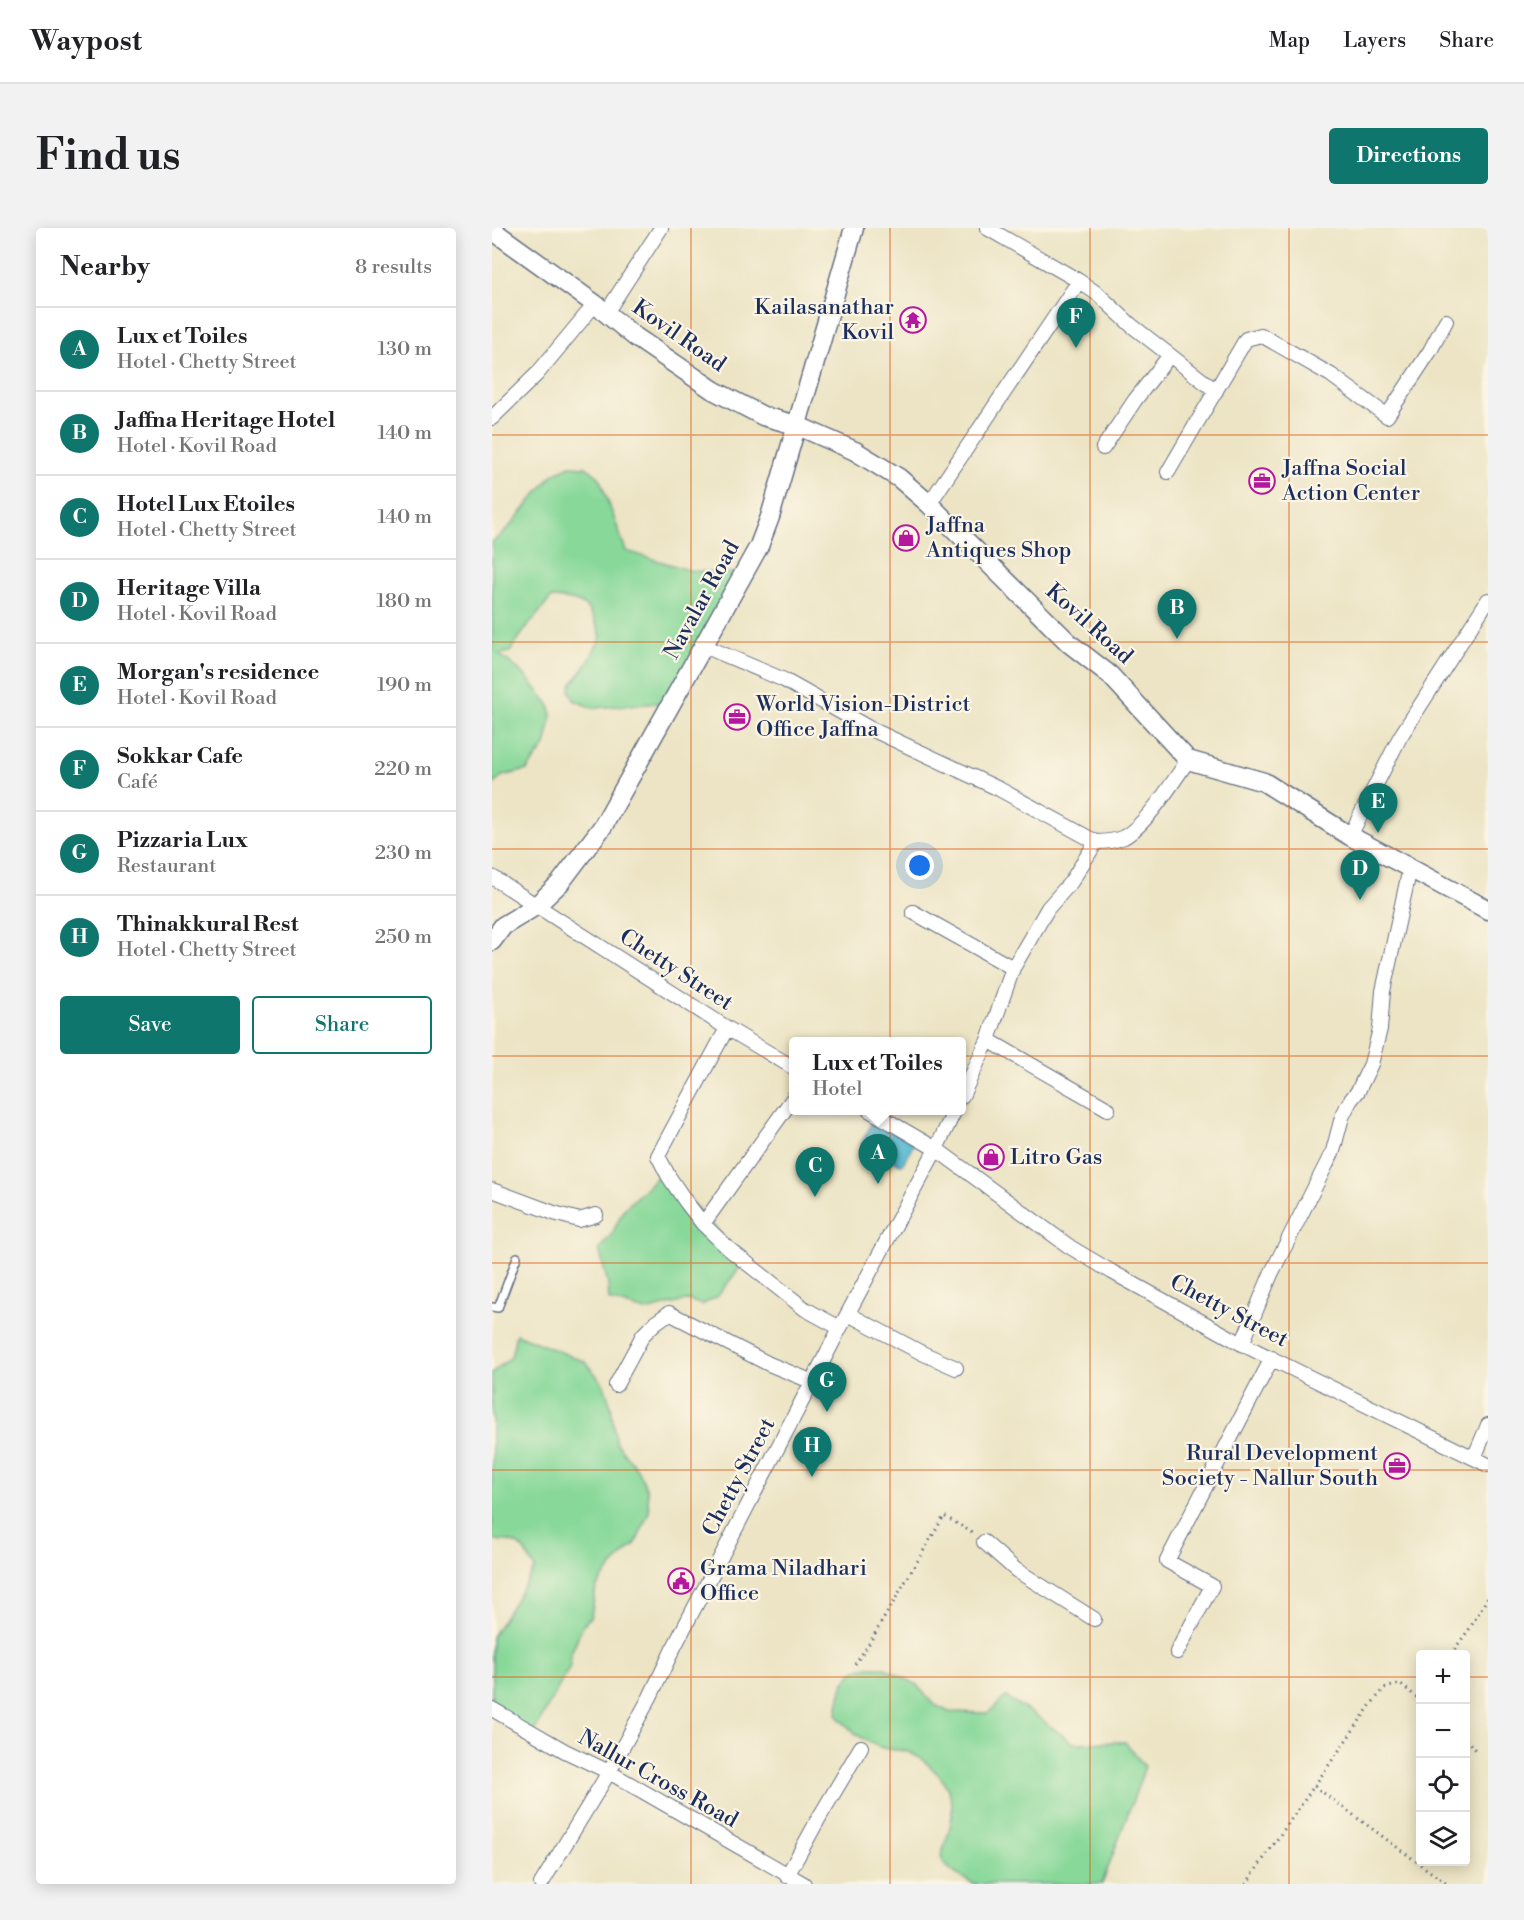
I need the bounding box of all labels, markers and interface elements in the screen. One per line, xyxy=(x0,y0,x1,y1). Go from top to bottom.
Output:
text: Waypost xyxy=(30,24,142,59)
text: Map xyxy=(1269,28,1310,54)
text: Layers xyxy=(1343,28,1406,54)
text: Share xyxy=(1439,28,1494,54)
button: Directions xyxy=(1329,128,1488,184)
text: Find us xyxy=(36,130,180,183)
text: Nearby xyxy=(60,251,150,283)
text: 8 results xyxy=(355,255,432,280)
street label: Kovil Road xyxy=(627,294,731,378)
place label: Kailasanathar Kovil xyxy=(754,294,894,346)
pin: F xyxy=(1056,298,1096,348)
temple icon: Kailasanathar Kovil xyxy=(898,305,928,335)
text: Lux et Toiles xyxy=(117,323,247,350)
text: A xyxy=(72,337,87,362)
text: 130 m xyxy=(377,337,432,362)
text: Hotel · Chetty Street xyxy=(117,350,297,375)
text: Jaffna Heritage Hotel xyxy=(117,407,335,434)
text: B xyxy=(72,421,87,446)
text: 140 m xyxy=(377,421,432,446)
text: Hotel · Kovil Road xyxy=(117,434,277,459)
place label: Jaffna Social Action Center xyxy=(1281,455,1420,507)
office icon: Jaffna Social Action Center xyxy=(1247,466,1277,496)
text: Hotel Lux Etoiles xyxy=(117,491,295,518)
text: C xyxy=(72,505,87,530)
text: 140 m xyxy=(377,505,432,530)
place label: Jaffna Antiques Shop xyxy=(925,512,1072,564)
text: Hotel · Chetty Street xyxy=(117,518,297,543)
shop icon: Jaffna Antiques Shop xyxy=(891,523,921,553)
street label: Navalar Road xyxy=(658,535,746,664)
text: Heritage Villa xyxy=(117,575,261,602)
street label: Kovil Road xyxy=(1040,578,1139,671)
text: D xyxy=(72,589,87,614)
text: 180 m xyxy=(377,589,432,614)
pin: B xyxy=(1158,590,1196,639)
text: Hotel · Kovil Road xyxy=(117,602,277,627)
text: Morgan's residence xyxy=(117,659,319,686)
text: E xyxy=(73,673,86,698)
text: 190 m xyxy=(377,673,432,698)
text: Hotel · Kovil Road xyxy=(117,686,277,711)
place label: World Vision-District Office Jaffna xyxy=(755,691,971,743)
office icon: World Vision-District Office Jaffna xyxy=(722,702,752,732)
text: Sokkar Cafe xyxy=(117,743,243,770)
text: F xyxy=(72,757,87,782)
text: 220 m xyxy=(374,757,432,782)
text: Café xyxy=(117,770,158,795)
pin: E xyxy=(1358,784,1398,833)
text: Pizzaria Lux xyxy=(117,827,248,854)
text: G xyxy=(72,841,87,866)
text: 230 m xyxy=(375,841,432,866)
pin: D xyxy=(1340,850,1380,900)
your location xyxy=(905,851,934,880)
text: Restaurant xyxy=(117,854,216,879)
text: Thinakkural Rest xyxy=(117,911,299,938)
street label: Chetty Street xyxy=(614,923,738,1017)
text: H xyxy=(71,925,88,950)
text: 250 m xyxy=(375,925,432,950)
text: Hotel · Chetty Street xyxy=(117,938,297,963)
button: Save xyxy=(60,996,240,1054)
button: Share xyxy=(252,996,432,1054)
popup xyxy=(789,1037,966,1115)
text: Lux et Toiles xyxy=(812,1050,943,1077)
text: Hotel xyxy=(812,1077,862,1102)
pin: A xyxy=(858,1134,898,1184)
shop icon: Litro Gas xyxy=(976,1142,1006,1172)
place label: Litro Gas xyxy=(1010,1144,1102,1171)
pin: C xyxy=(796,1148,834,1197)
street label: Chetty Street xyxy=(1165,1269,1293,1354)
pin: G xyxy=(808,1362,846,1412)
street label: Chetty Street xyxy=(697,1413,782,1541)
pin: H xyxy=(792,1428,832,1477)
place label: Rural Development Society - Nallur South xyxy=(1162,1440,1378,1492)
office icon: Rural Development Society - Nallur South xyxy=(1382,1451,1412,1481)
place label: Grama Niladhari Office xyxy=(700,1555,867,1607)
public building icon: Grama Niladhari Office xyxy=(666,1566,696,1596)
map controls xyxy=(1416,1650,1470,1866)
button: + xyxy=(1416,1650,1470,1704)
button: − xyxy=(1416,1704,1470,1758)
street label: Nallur Cross Road xyxy=(573,1724,743,1834)
button: locate xyxy=(1416,1758,1470,1812)
button: layers xyxy=(1416,1812,1470,1866)

